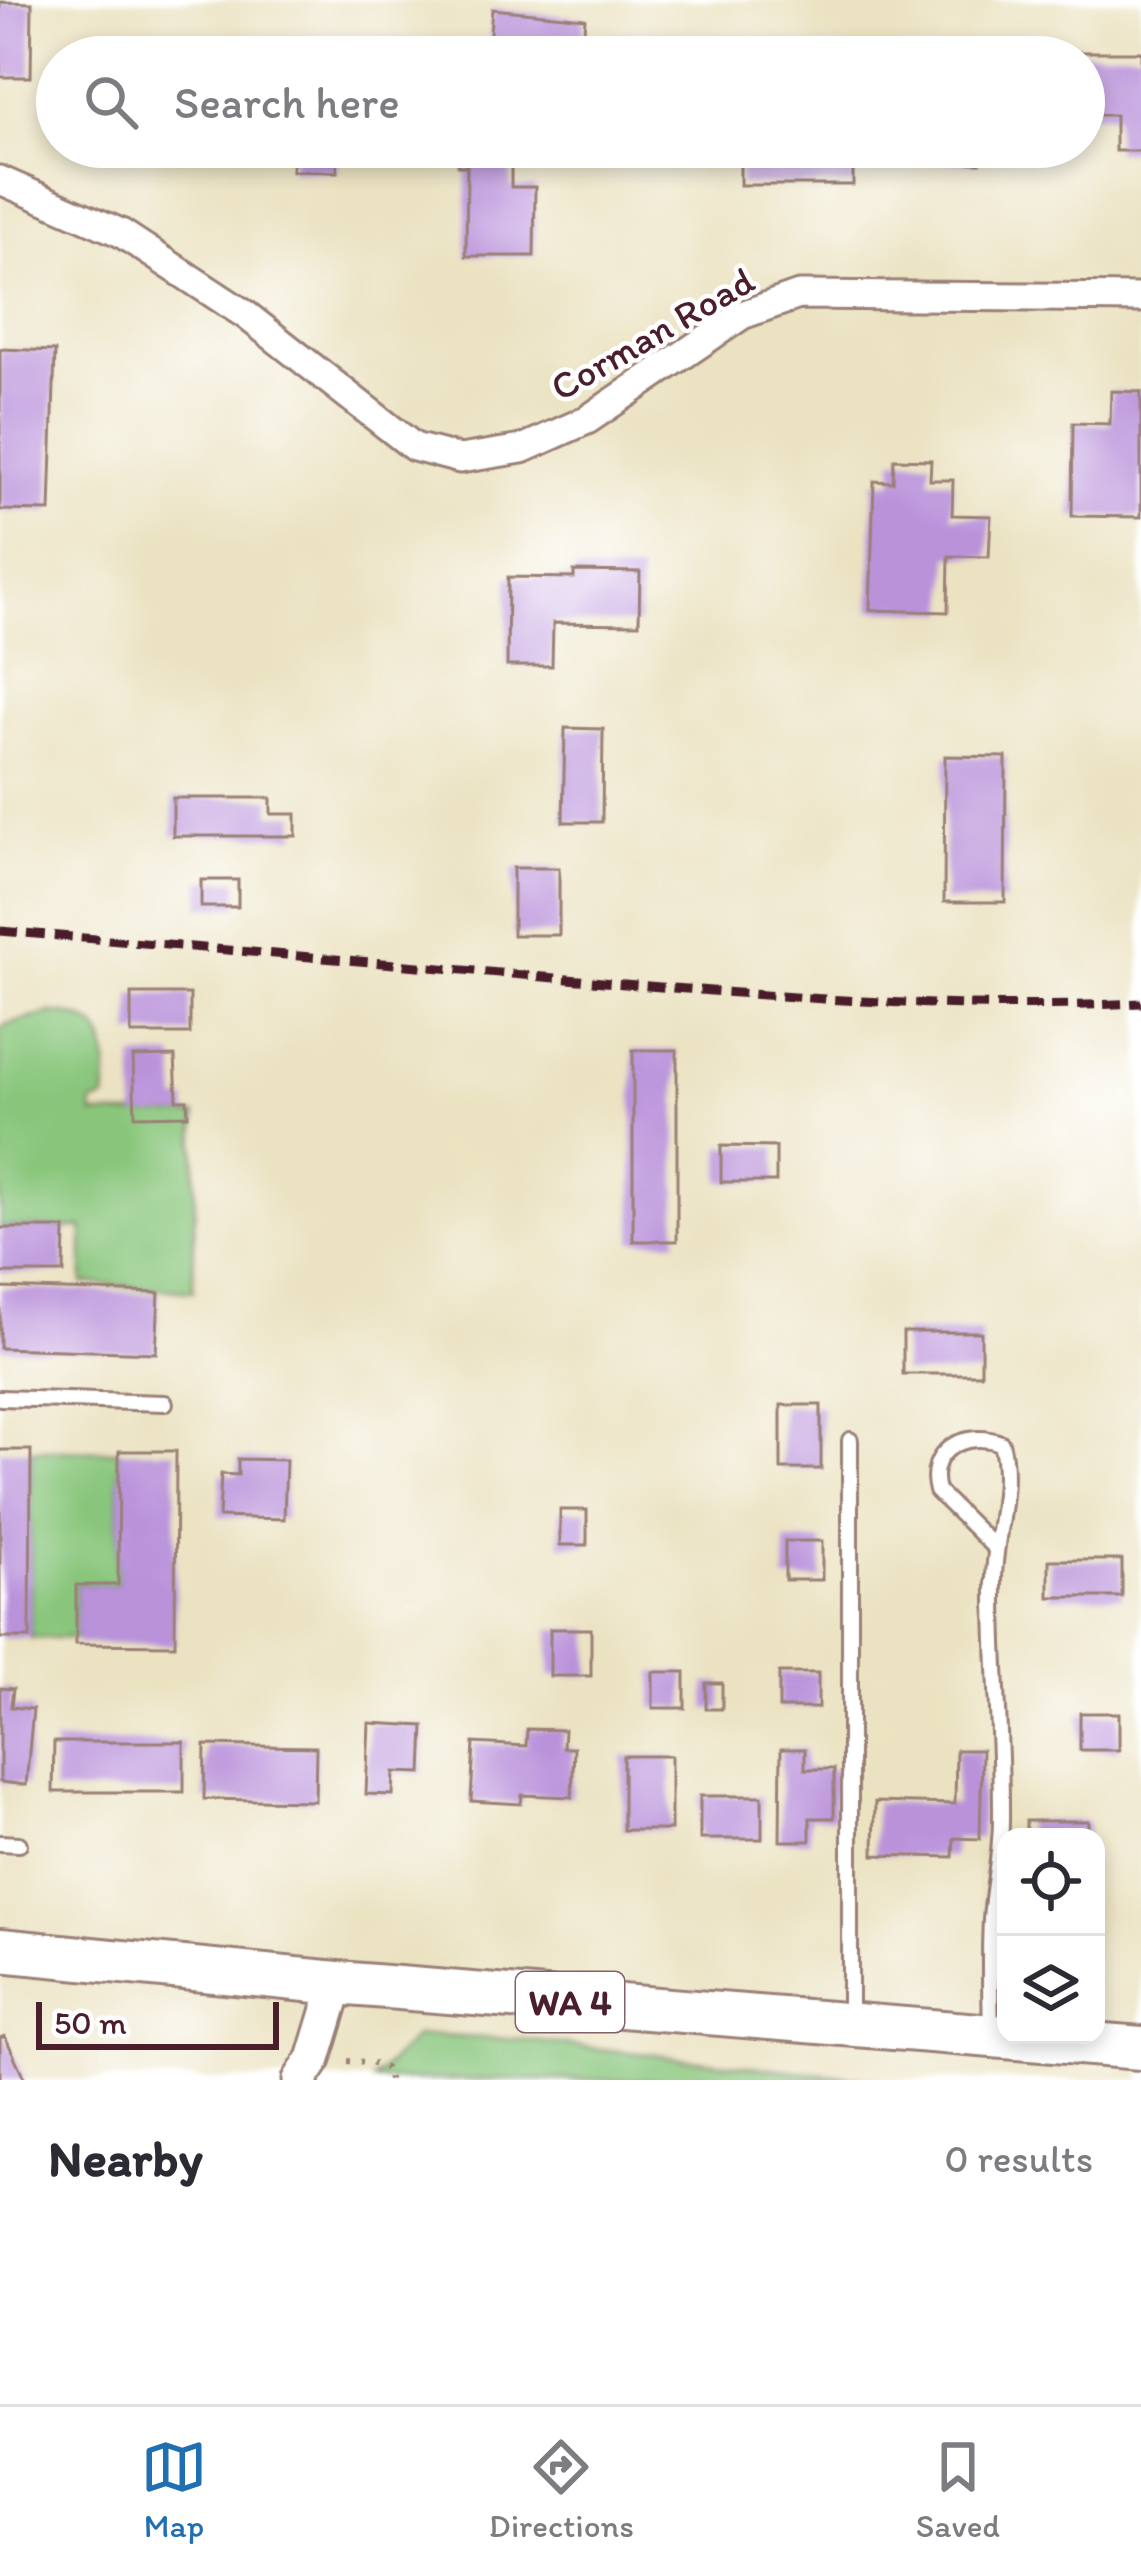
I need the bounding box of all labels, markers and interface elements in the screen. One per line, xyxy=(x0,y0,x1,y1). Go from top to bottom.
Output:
search box xyxy=(36,36,1105,168)
icon: search xyxy=(78,69,144,135)
text: Search here xyxy=(174,75,400,129)
street label: Corman Road xyxy=(542,256,763,411)
map controls xyxy=(997,1828,1105,2044)
button: locate xyxy=(997,1828,1105,1936)
button: layers xyxy=(997,1936,1105,2044)
road number: WA 4 xyxy=(516,1972,624,2032)
scale bar xyxy=(36,1996,279,2049)
text: 50 m xyxy=(54,2003,127,2042)
text: Nearby xyxy=(48,2128,203,2189)
text: 0 results xyxy=(944,2135,1093,2182)
tab: Map xyxy=(141,2434,207,2545)
tab: Directions xyxy=(489,2434,634,2545)
tab: Saved xyxy=(916,2434,1000,2545)

